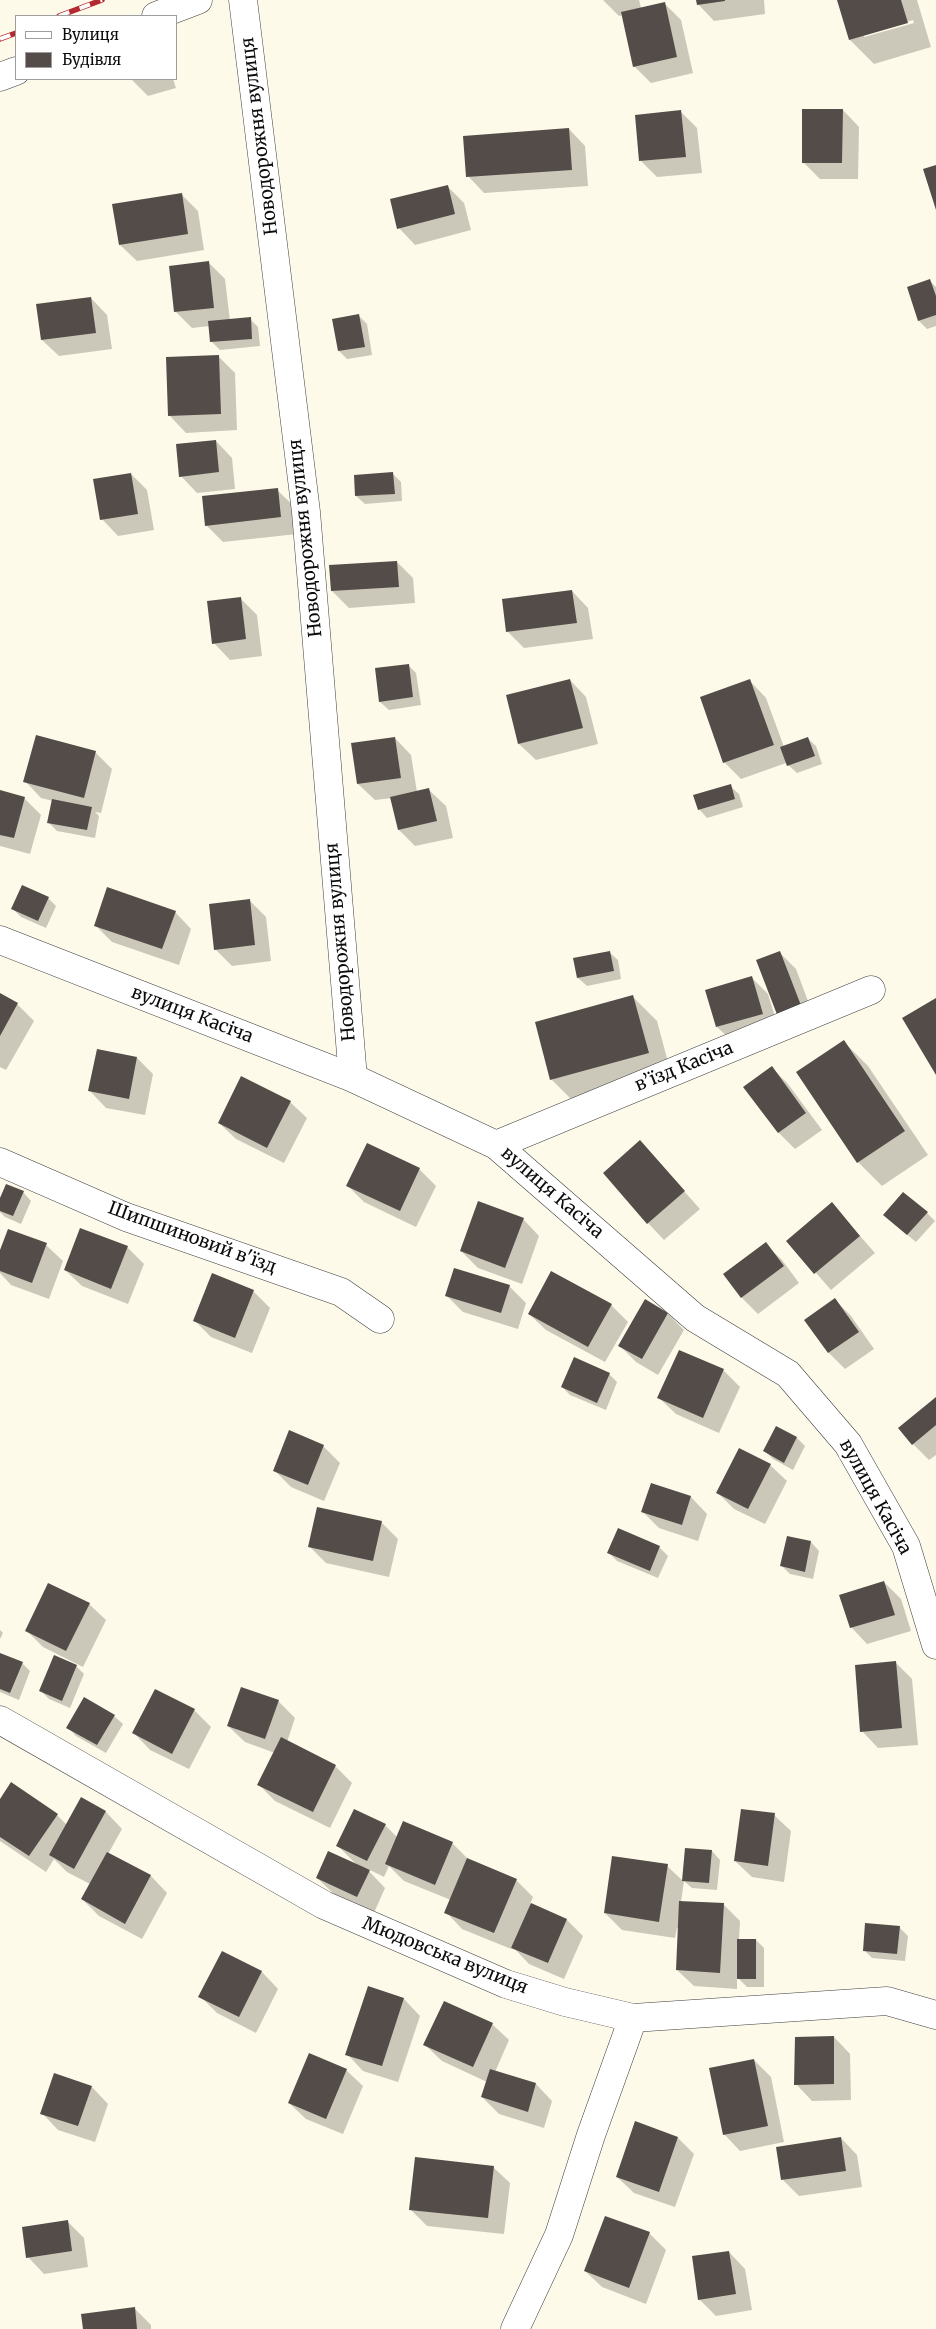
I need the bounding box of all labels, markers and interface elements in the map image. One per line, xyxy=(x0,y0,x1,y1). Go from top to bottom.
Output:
legend xyxy=(15,15,178,80)
text: Вулиця xyxy=(62,25,119,44)
street label: Новодорожня вулиця xyxy=(237,36,283,236)
text: Будівля xyxy=(62,50,121,69)
street label: Новодорожня вулиця xyxy=(285,438,327,638)
street label: Новодорожня вулиця xyxy=(322,842,360,1042)
street label: вулиця Касіча xyxy=(128,982,256,1048)
street label: в’їзд Касіча xyxy=(632,1037,736,1097)
street label: вулиця Касіча xyxy=(496,1143,608,1243)
street label: Шипшиновий в'їзд xyxy=(105,1197,279,1279)
street label: вулиця Касіча xyxy=(834,1435,916,1559)
street label: Мюдовська вулиця xyxy=(359,1913,531,1999)

